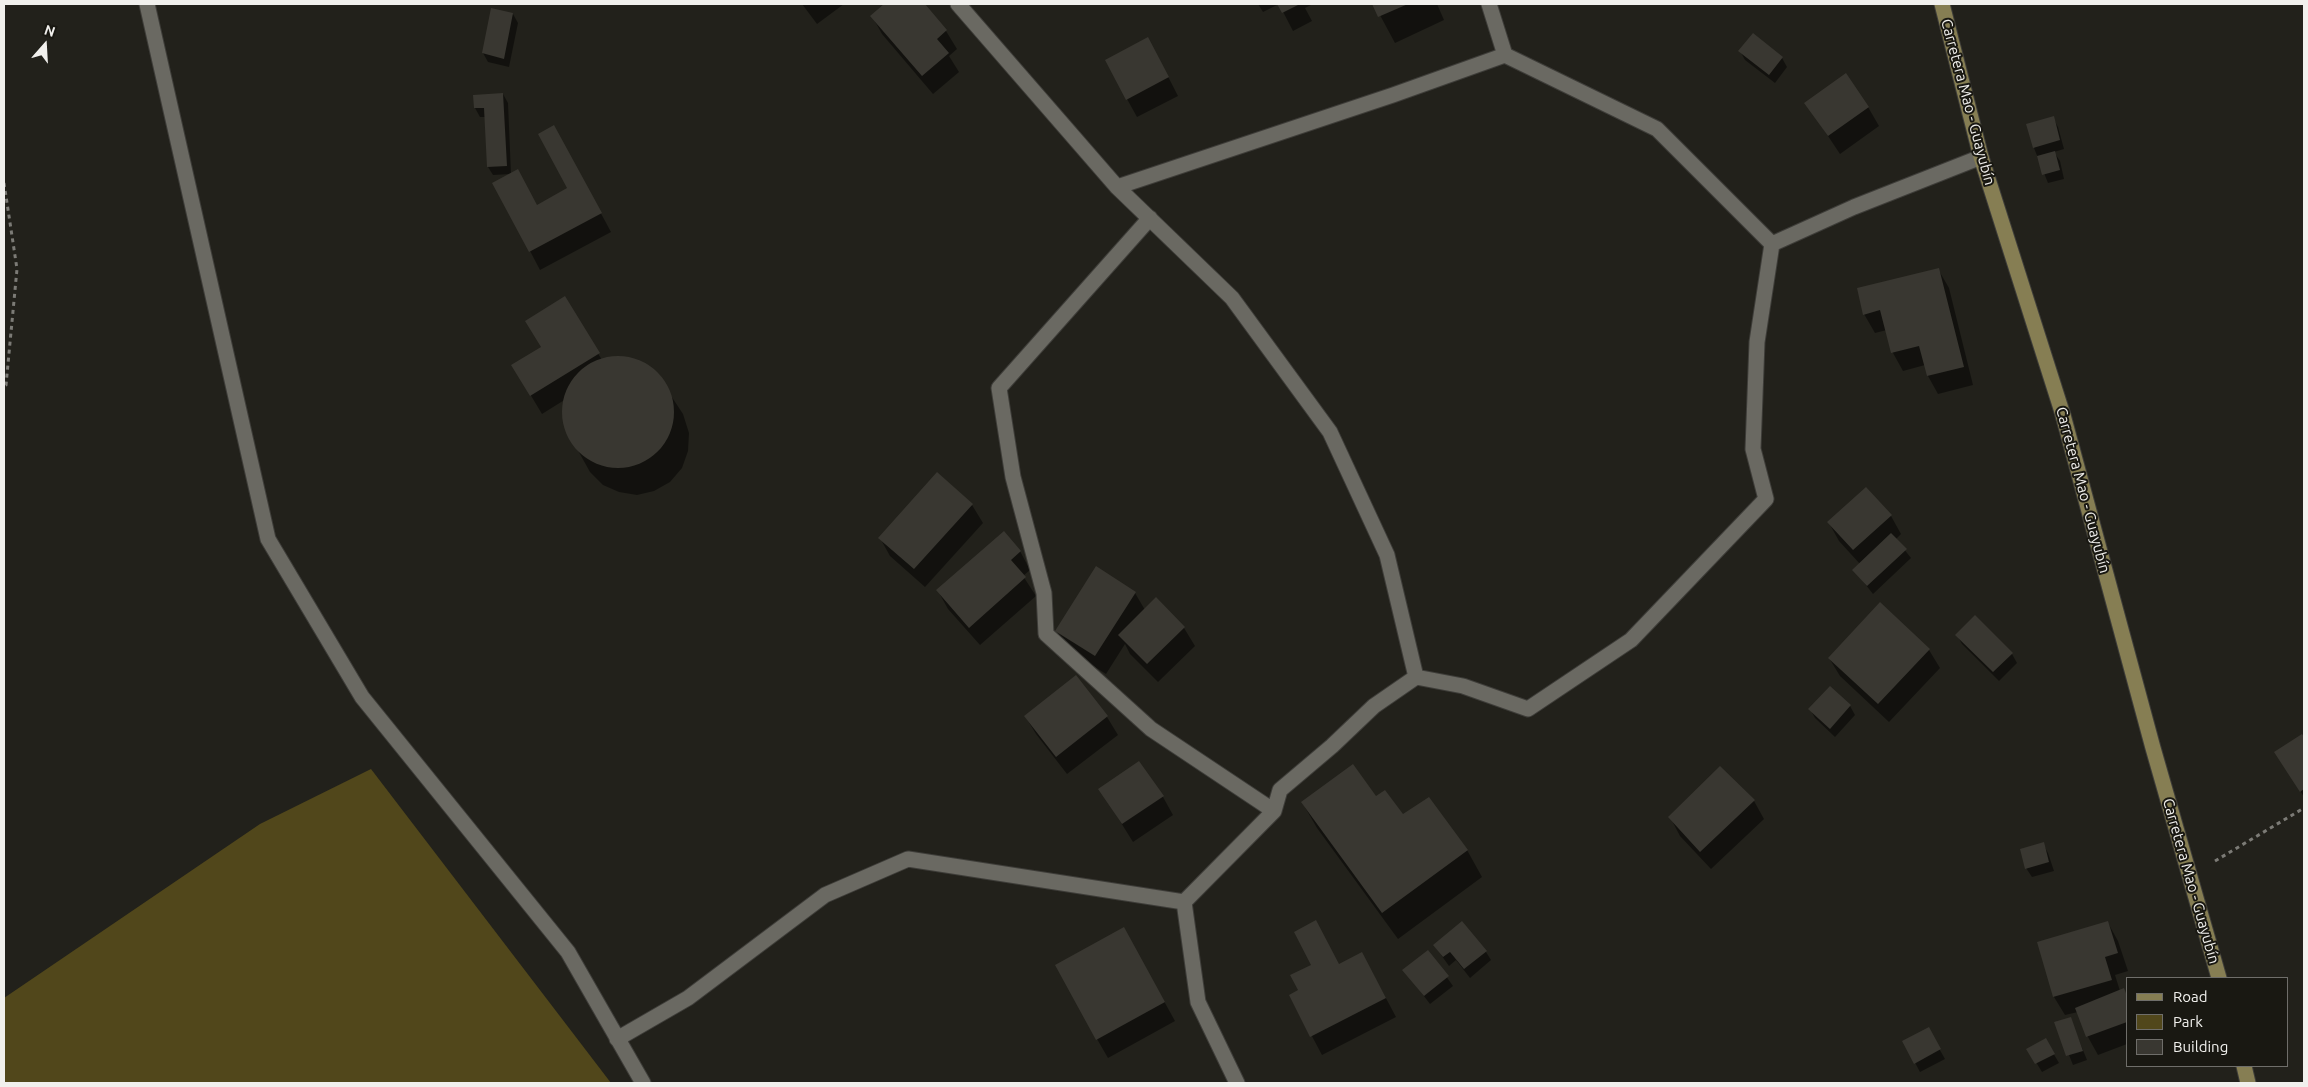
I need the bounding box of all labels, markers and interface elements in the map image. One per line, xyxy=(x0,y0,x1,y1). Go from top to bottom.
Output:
street label: Carretera Mao - Guayubín xyxy=(1937,17,1999,187)
north arrow xyxy=(20,20,70,70)
text: N xyxy=(42,22,57,40)
street label: Carretera Mao - Guayubín xyxy=(2052,405,2114,575)
street label: Carretera Mao - Guayubín xyxy=(2159,796,2223,966)
legend xyxy=(2126,977,2288,1067)
text: Road xyxy=(2173,988,2208,1005)
text: Park xyxy=(2173,1013,2203,1030)
text: Building xyxy=(2173,1038,2228,1055)

